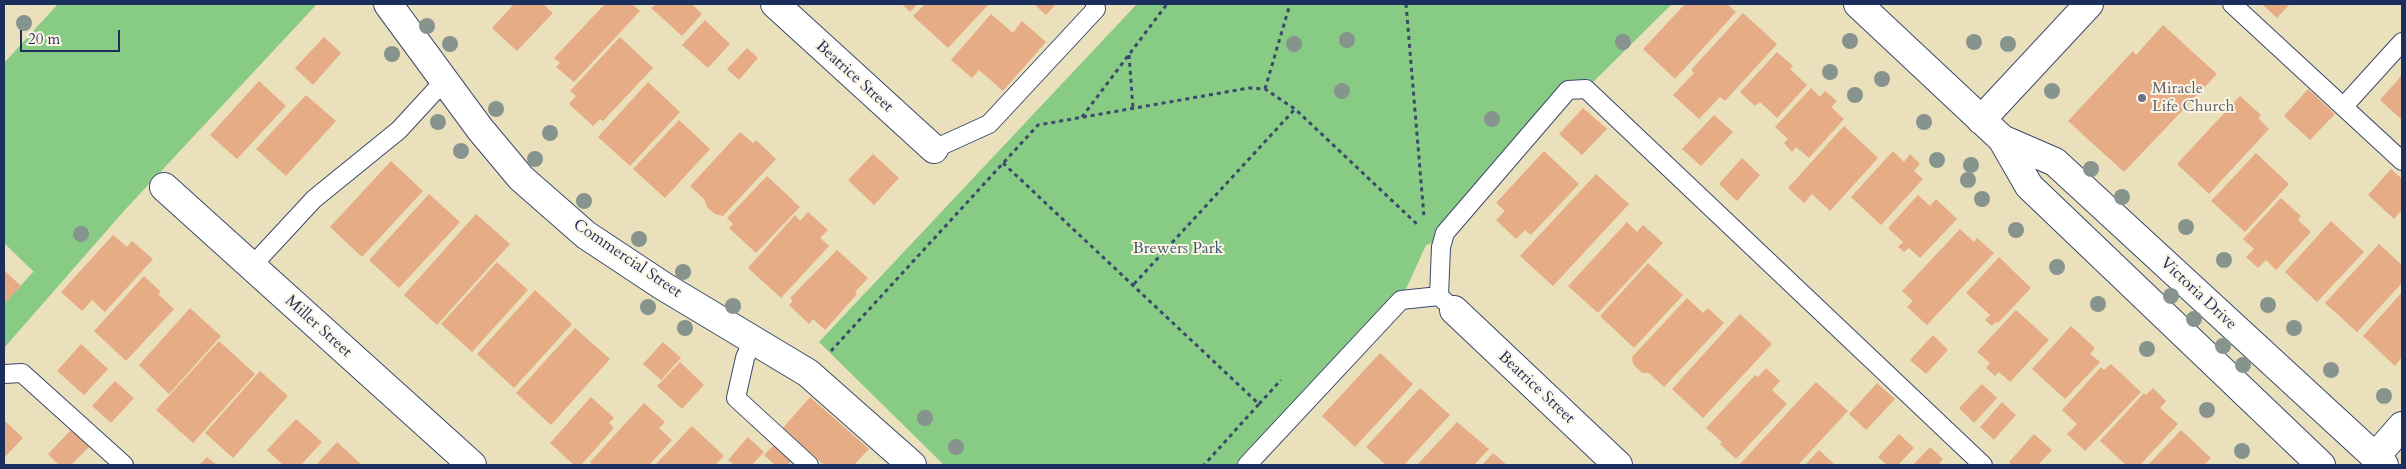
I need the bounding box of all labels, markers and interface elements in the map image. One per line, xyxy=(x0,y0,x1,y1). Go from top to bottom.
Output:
scale bar xyxy=(22,20,122,52)
text: 20 m xyxy=(28,29,60,49)
street label: Beatrice Street xyxy=(811,37,897,117)
place label: Miracle Life Church xyxy=(2152,79,2234,117)
marker: Miracle Life Church xyxy=(2136,92,2148,104)
street label: Commercial Street xyxy=(569,216,685,302)
park label: Brewers Park xyxy=(1133,239,1223,259)
street label: Victoria Drive xyxy=(2156,254,2240,334)
street label: Miller Street xyxy=(281,292,355,362)
street label: Beatrice Street xyxy=(1494,348,1578,428)

